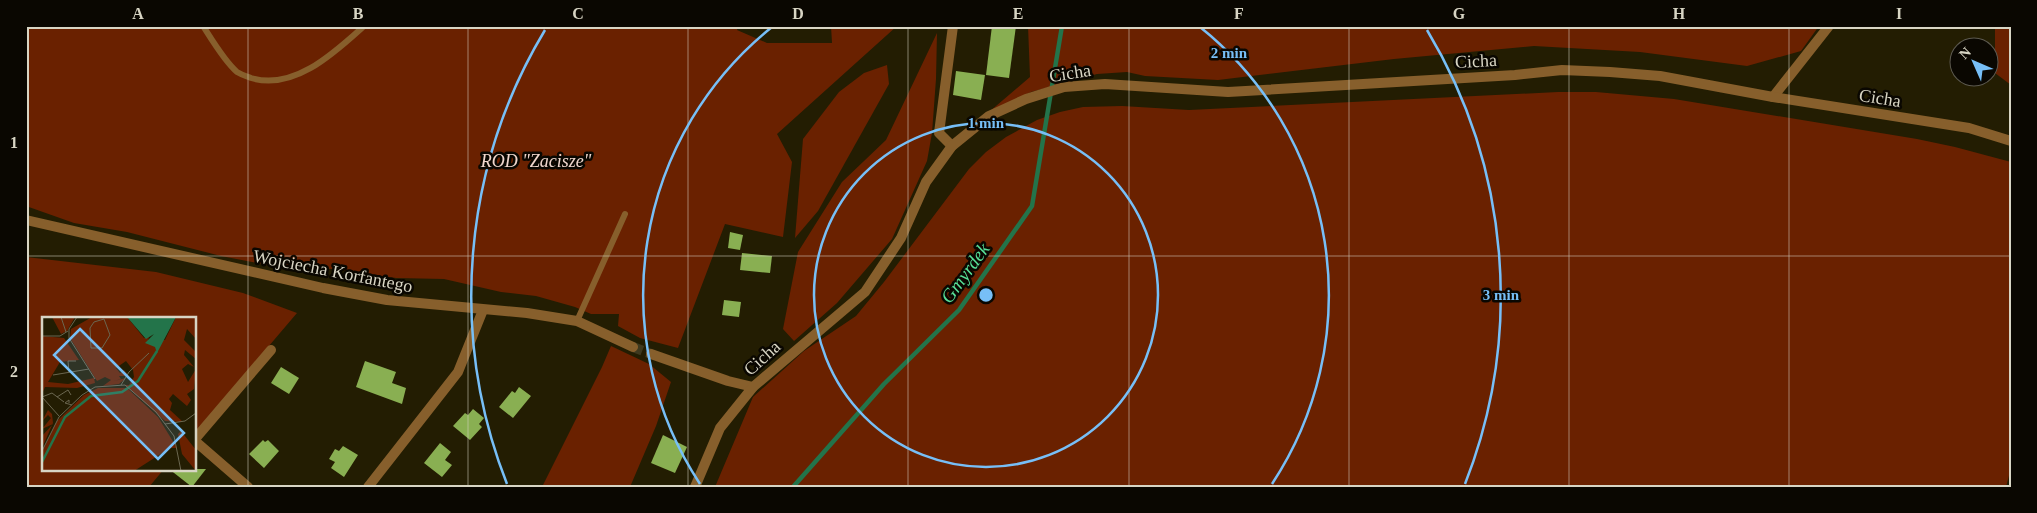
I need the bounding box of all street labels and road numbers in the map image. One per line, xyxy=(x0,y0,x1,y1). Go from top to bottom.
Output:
street label: Cicha xyxy=(1455,50,1497,72)
street label: Cicha xyxy=(1048,60,1092,86)
street label: Cicha xyxy=(1858,85,1902,111)
street label: Wojciecha Korfantego xyxy=(252,246,414,296)
street label: Cicha xyxy=(740,337,784,379)

